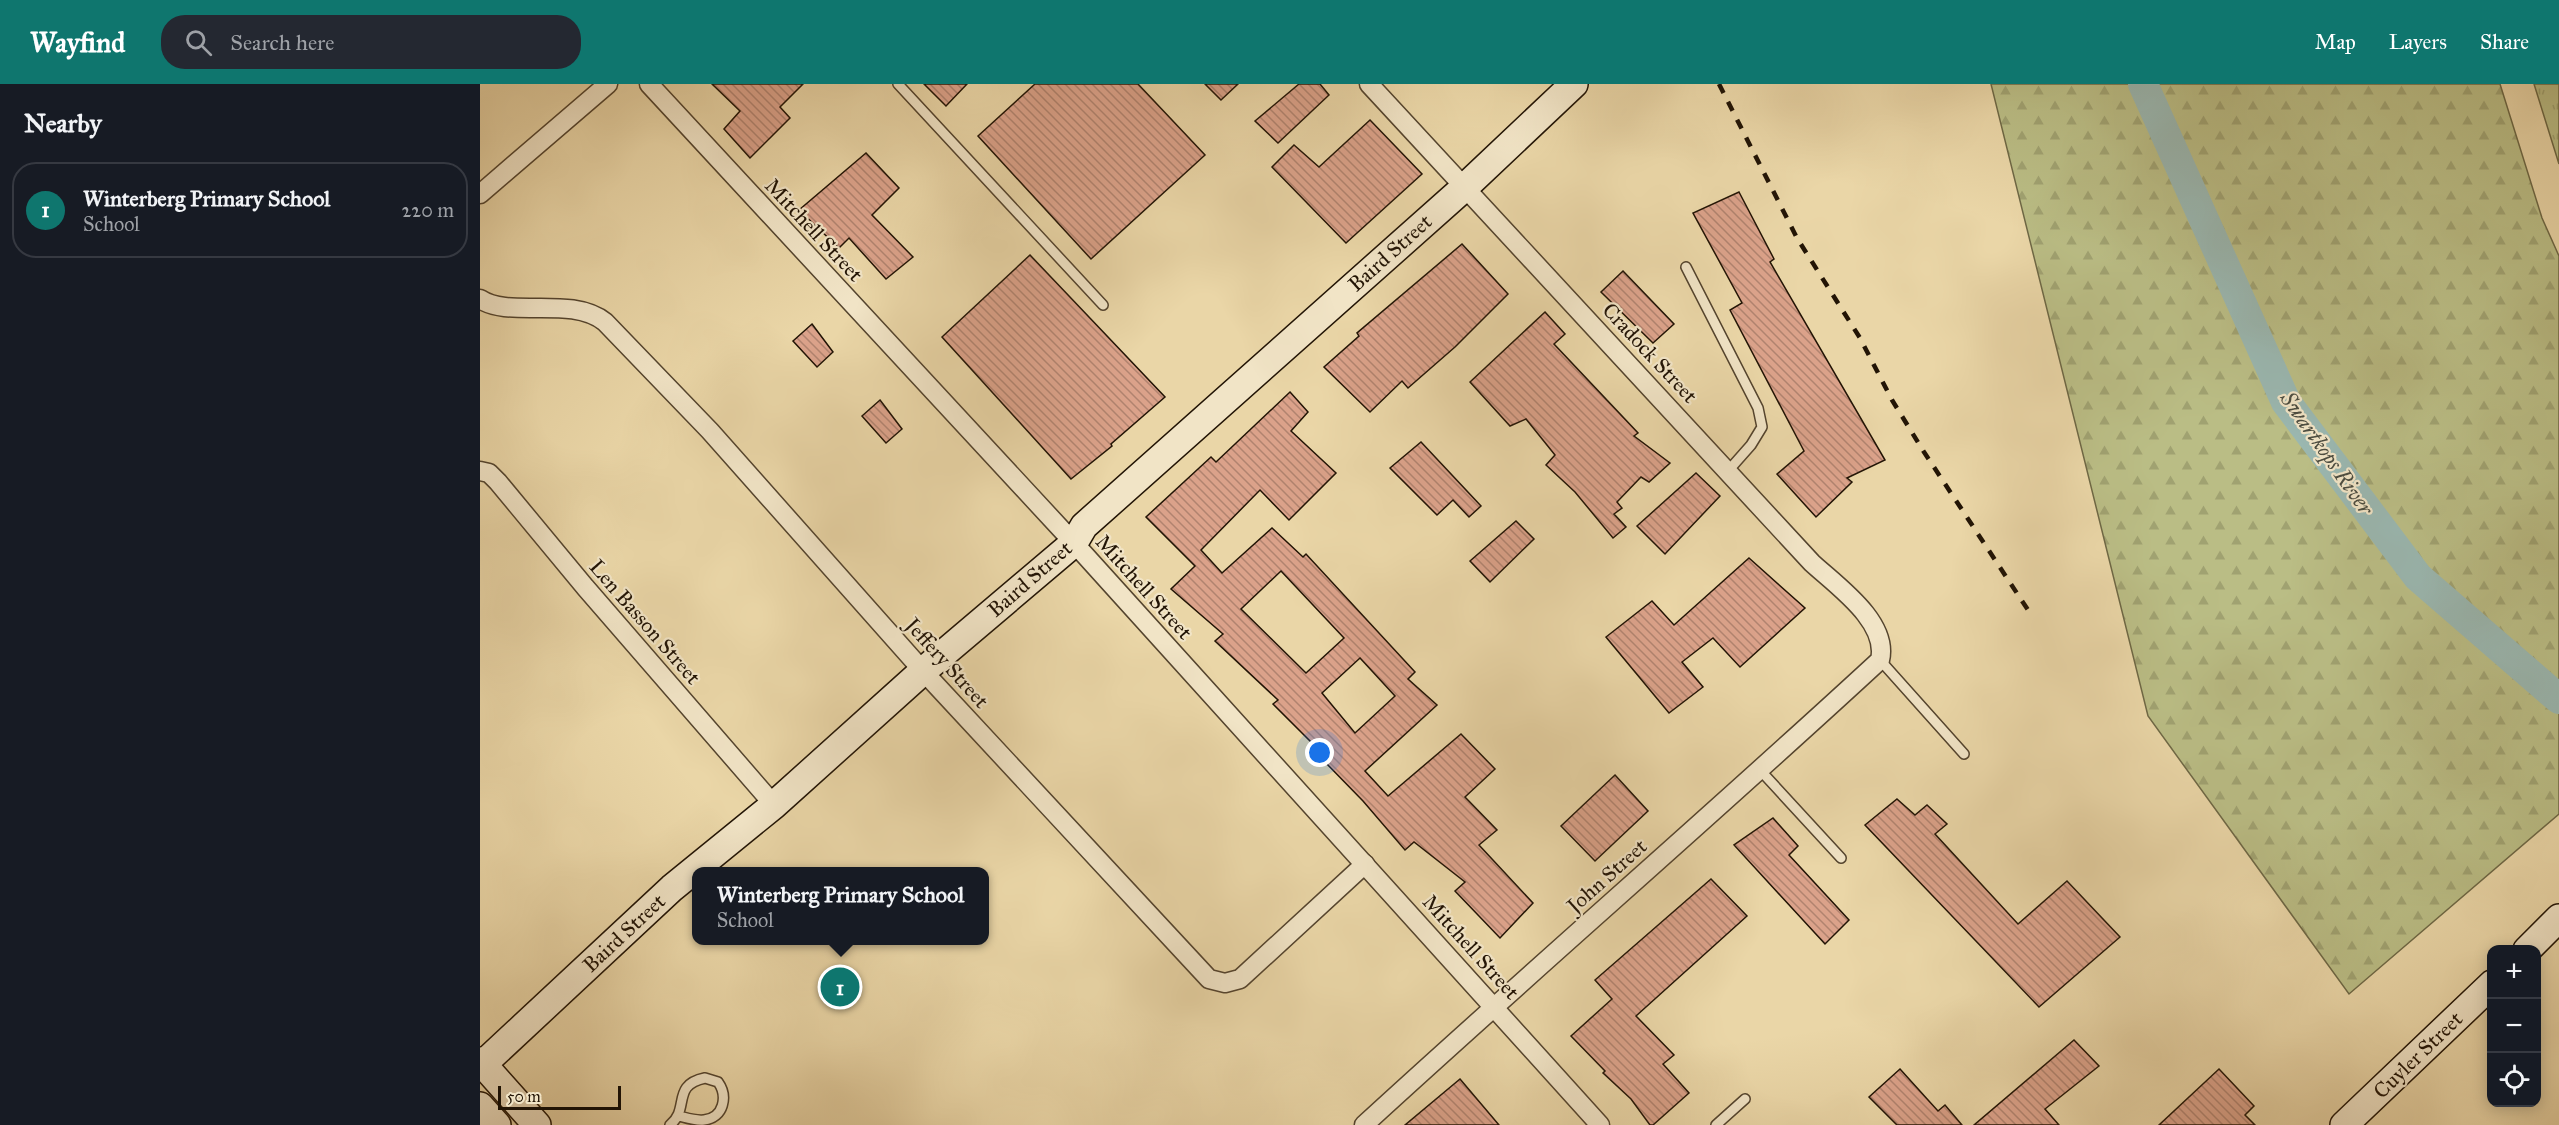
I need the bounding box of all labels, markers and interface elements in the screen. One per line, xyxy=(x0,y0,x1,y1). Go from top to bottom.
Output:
search box xyxy=(161,15,581,69)
text: Wayfind xyxy=(30,25,125,60)
icon: search xyxy=(182,26,215,59)
text: Search here xyxy=(230,29,334,56)
text: Map xyxy=(2315,29,2356,55)
text: Layers xyxy=(2389,29,2447,55)
text: Share xyxy=(2480,29,2529,55)
text: Nearby xyxy=(24,107,102,139)
street label: Mitchell Street xyxy=(759,173,869,288)
text: Winterberg Primary School xyxy=(83,185,330,212)
text: 1 xyxy=(42,198,49,222)
text: 220 m xyxy=(402,198,454,222)
street label: Baird Street xyxy=(1343,208,1438,297)
text: School xyxy=(83,212,140,236)
street label: Cradock Street xyxy=(1597,297,1703,409)
water label: Swartkops River xyxy=(2274,385,2381,521)
street label: Mitchell Street xyxy=(1090,529,1198,645)
street label: Baird Street xyxy=(982,535,1078,623)
street label: Len Basson Street xyxy=(584,554,707,690)
street label: Jeffery Street xyxy=(898,611,995,714)
your location xyxy=(1305,738,1334,767)
street label: John Street xyxy=(1560,833,1653,920)
popup xyxy=(692,867,989,945)
text: Winterberg Primary School xyxy=(717,881,964,908)
street label: Baird Street xyxy=(577,888,671,978)
street label: Mitchell Street xyxy=(1417,889,1525,1005)
text: School xyxy=(717,908,774,932)
map controls xyxy=(2487,945,2541,1107)
button: + xyxy=(2487,945,2541,999)
pin: 1 xyxy=(820,964,860,1010)
button: − xyxy=(2487,999,2541,1053)
street label: Cuyler Street xyxy=(2368,1006,2468,1104)
button: locate xyxy=(2487,1053,2541,1107)
scale bar xyxy=(498,1083,621,1110)
text: 50 m xyxy=(507,1087,541,1106)

